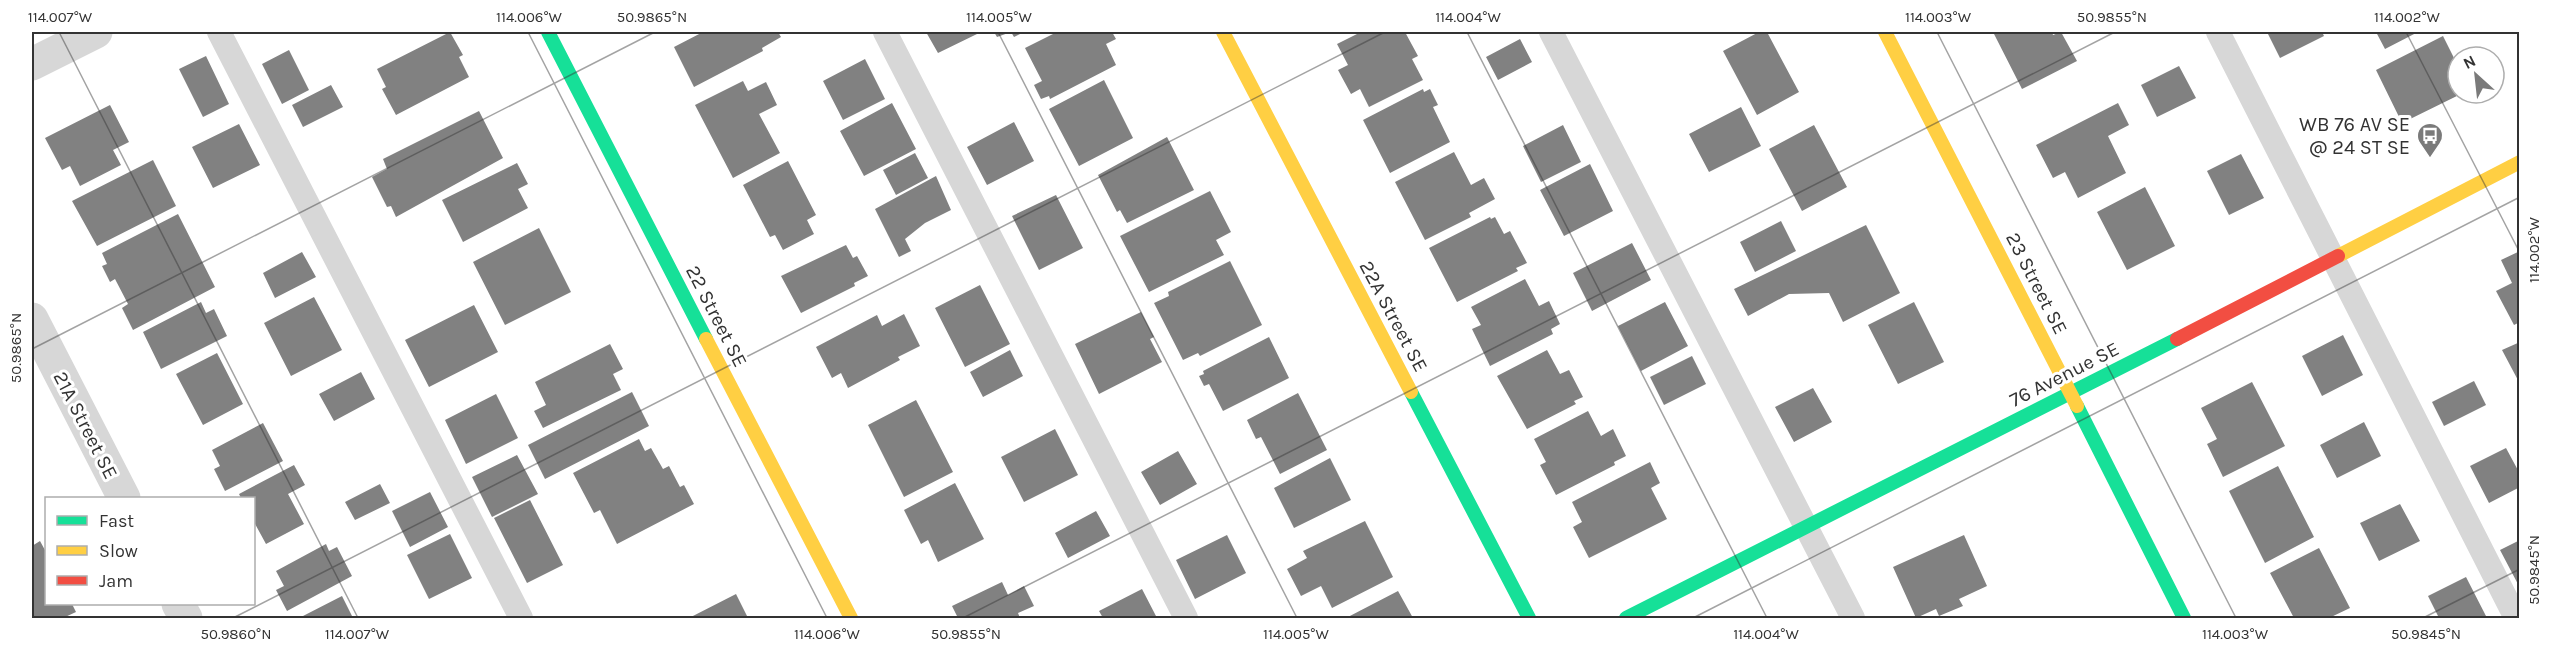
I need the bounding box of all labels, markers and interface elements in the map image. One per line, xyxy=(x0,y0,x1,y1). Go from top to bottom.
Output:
text: 114.007°W xyxy=(28,8,93,26)
text: 114.006°W xyxy=(496,8,563,26)
text: 50.9865°N xyxy=(617,8,687,26)
text: 114.005°W xyxy=(966,8,1032,26)
text: 114.004°W xyxy=(1435,8,1501,26)
text: 114.003°W xyxy=(1905,8,1972,26)
text: 50.9855°N xyxy=(2077,8,2147,26)
text: 114.002°W xyxy=(2374,8,2441,26)
north arrow xyxy=(2446,45,2506,105)
text: N xyxy=(2460,51,2479,73)
place label: WB 76 AV SE @ 24 ST SE xyxy=(2299,113,2410,159)
bus stop icon: WB 76 AV SE @ 24 ST SE xyxy=(2415,121,2445,159)
text: 114.002°W xyxy=(2525,216,2543,283)
street label: 23 Street SE xyxy=(2001,228,2072,338)
street label: 22A Street SE xyxy=(1355,257,1432,376)
street label: 22 Street SE xyxy=(681,262,752,371)
text: 50.9865°N xyxy=(7,313,25,383)
street label: 76 Avenue SE xyxy=(2006,337,2123,412)
street label: 21A Street SE xyxy=(49,368,122,483)
legend xyxy=(45,497,255,605)
text: Fast xyxy=(99,510,134,532)
text: 50.9845°N xyxy=(2525,535,2543,605)
text: Slow xyxy=(99,540,138,562)
text: Jam xyxy=(99,570,133,592)
text: 50.9860°N xyxy=(201,625,271,643)
text: 114.007°W xyxy=(325,625,390,643)
text: 114.006°W xyxy=(794,625,861,643)
text: 50.9855°N xyxy=(931,625,1001,643)
text: 114.005°W xyxy=(1263,625,1329,643)
text: 114.004°W xyxy=(1733,625,1799,643)
text: 114.003°W xyxy=(2202,625,2269,643)
text: 50.9845°N xyxy=(2391,625,2461,643)

